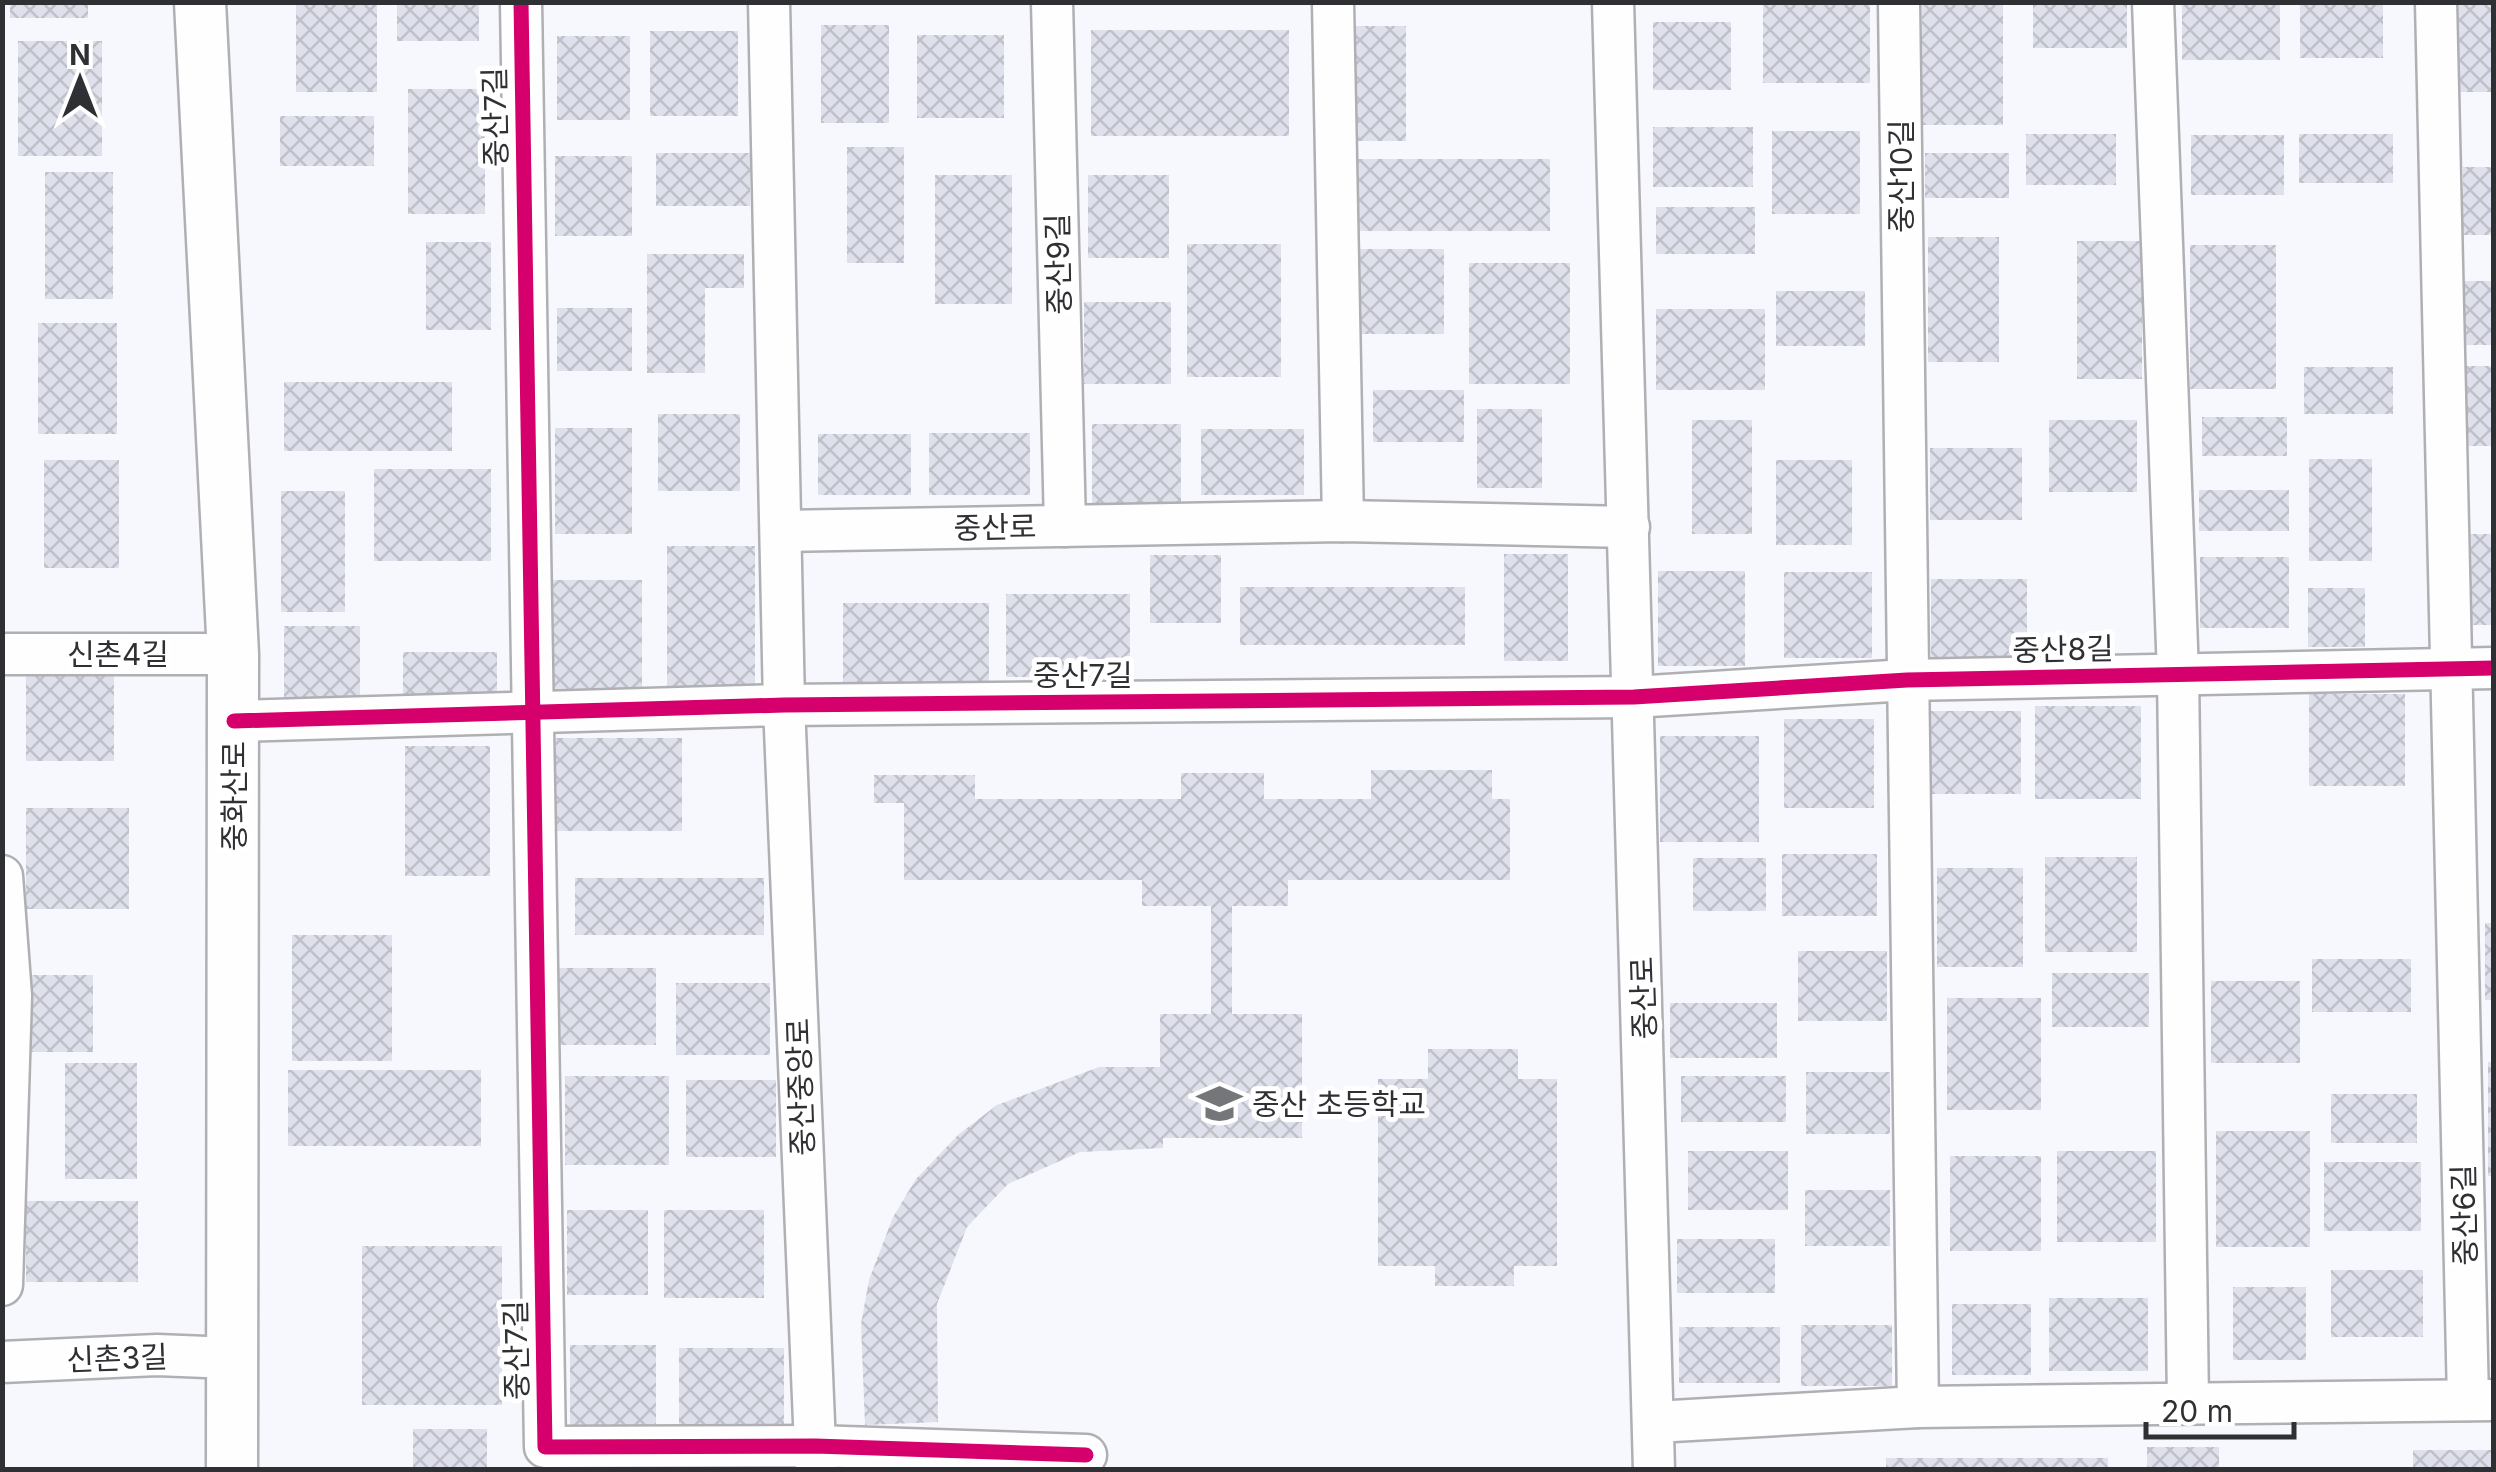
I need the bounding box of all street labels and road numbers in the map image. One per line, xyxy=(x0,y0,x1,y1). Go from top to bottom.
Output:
street label: 중산7길 xyxy=(476,67,514,167)
street label: 중산10길 xyxy=(1883,119,1919,233)
street label: 중산9길 xyxy=(1039,213,1077,315)
street label: 중산로 xyxy=(953,508,1037,546)
street label: 중산8길 xyxy=(2012,630,2114,668)
street label: 신촌4길 xyxy=(67,636,169,672)
street label: 중산7길 xyxy=(1033,657,1133,693)
street label: 중화산로 xyxy=(216,741,252,851)
street label: 중산로 xyxy=(1624,956,1662,1040)
street label: 중산중앙로 xyxy=(780,1017,820,1157)
street label: 중산6길 xyxy=(2445,1164,2483,1266)
street label: 중산7길 xyxy=(497,1300,535,1400)
street label: 신촌3길 xyxy=(66,1338,168,1378)

